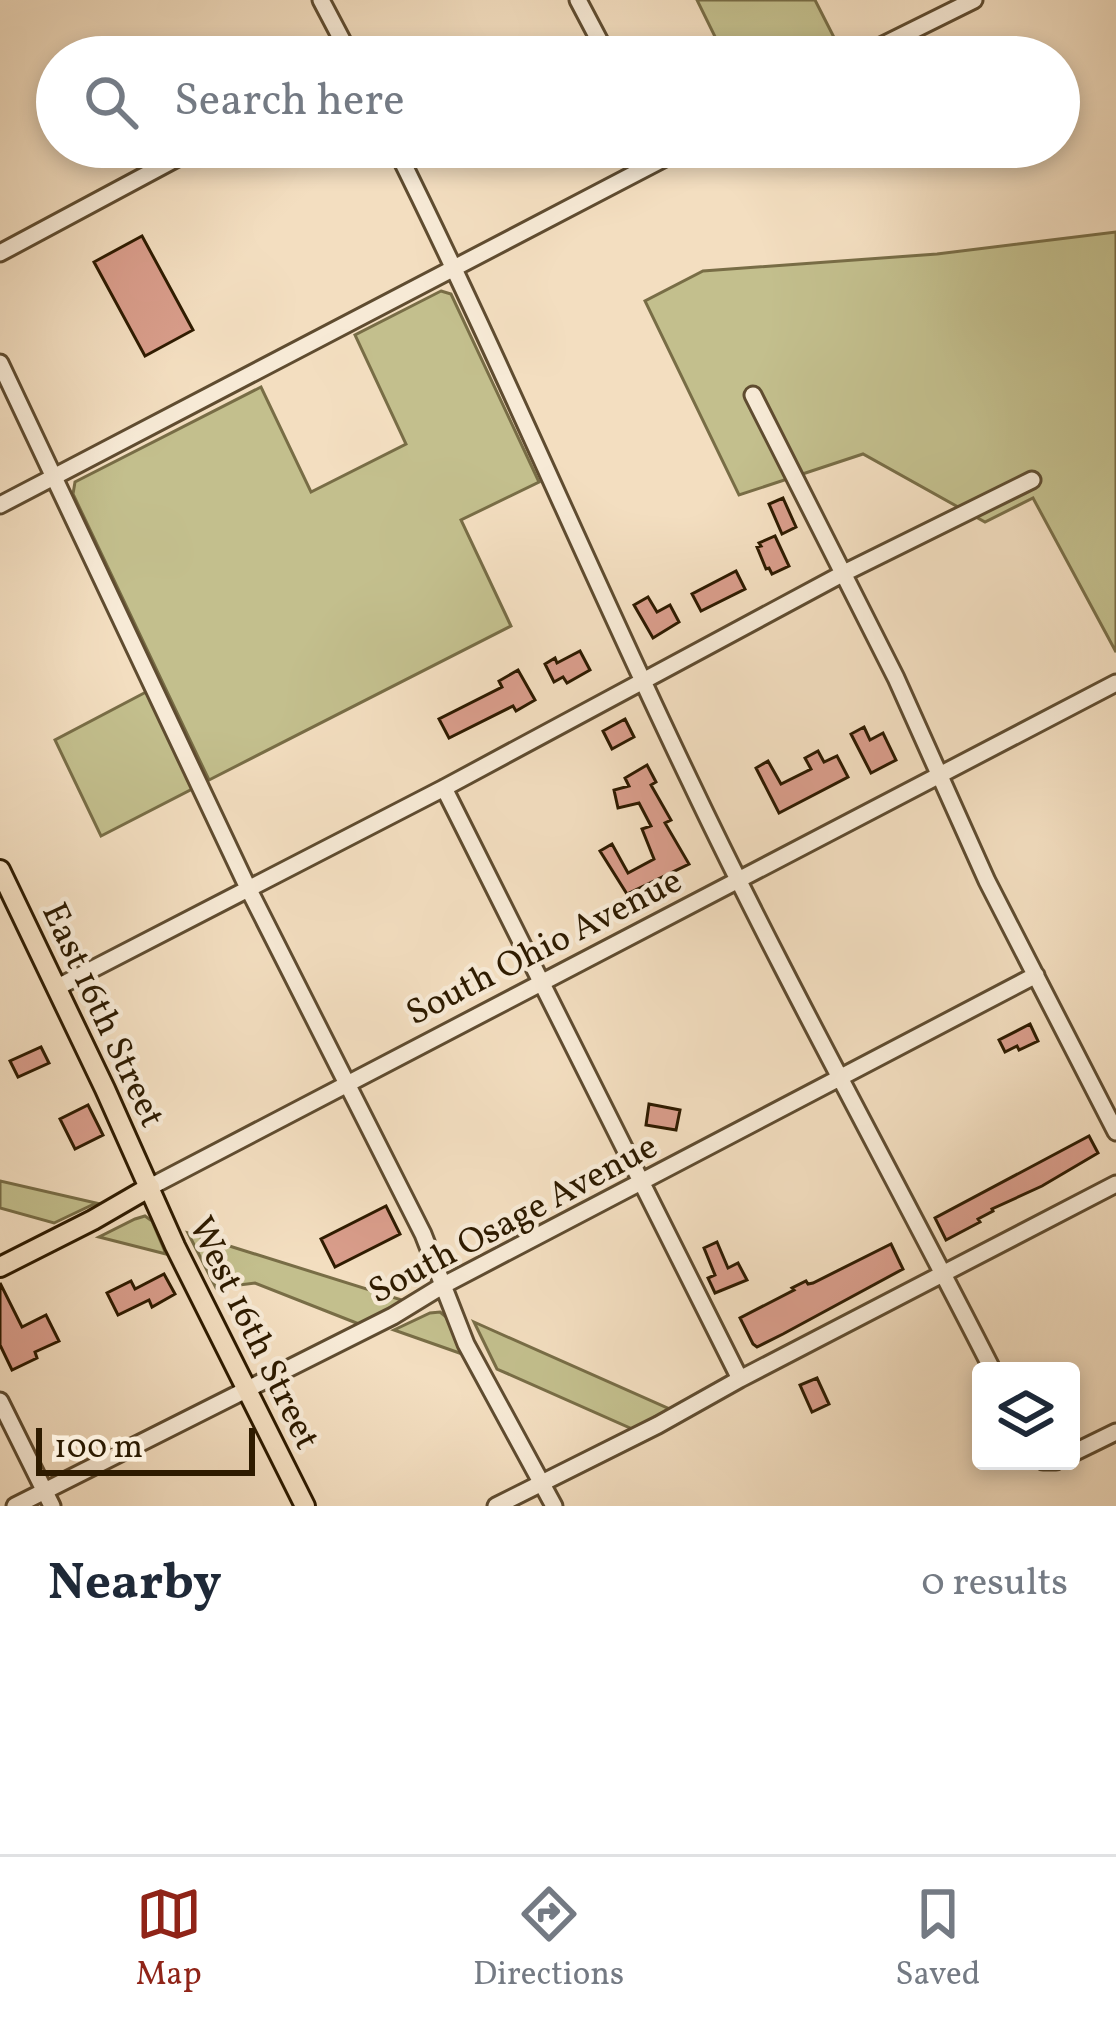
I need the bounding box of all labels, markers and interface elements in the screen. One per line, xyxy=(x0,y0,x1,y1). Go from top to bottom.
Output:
search box xyxy=(36,36,1080,168)
icon: search xyxy=(78,69,144,135)
text: Search here xyxy=(174,71,405,134)
street label: South Ohio Avenue xyxy=(398,857,691,1040)
street label: East 16th Street xyxy=(27,895,175,1136)
street label: South Osage Avenue xyxy=(361,1123,667,1318)
street label: West 16th Street xyxy=(174,1209,330,1459)
map controls xyxy=(972,1362,1080,1470)
button: layers xyxy=(972,1362,1080,1470)
scale bar xyxy=(36,1422,255,1475)
text: 100 m xyxy=(54,1426,143,1472)
text: Nearby xyxy=(48,1549,222,1620)
text: 0 results xyxy=(921,1557,1068,1611)
tab: Map xyxy=(136,1881,202,1999)
tab: Directions xyxy=(473,1881,624,1999)
tab: Saved xyxy=(895,1881,980,1999)

